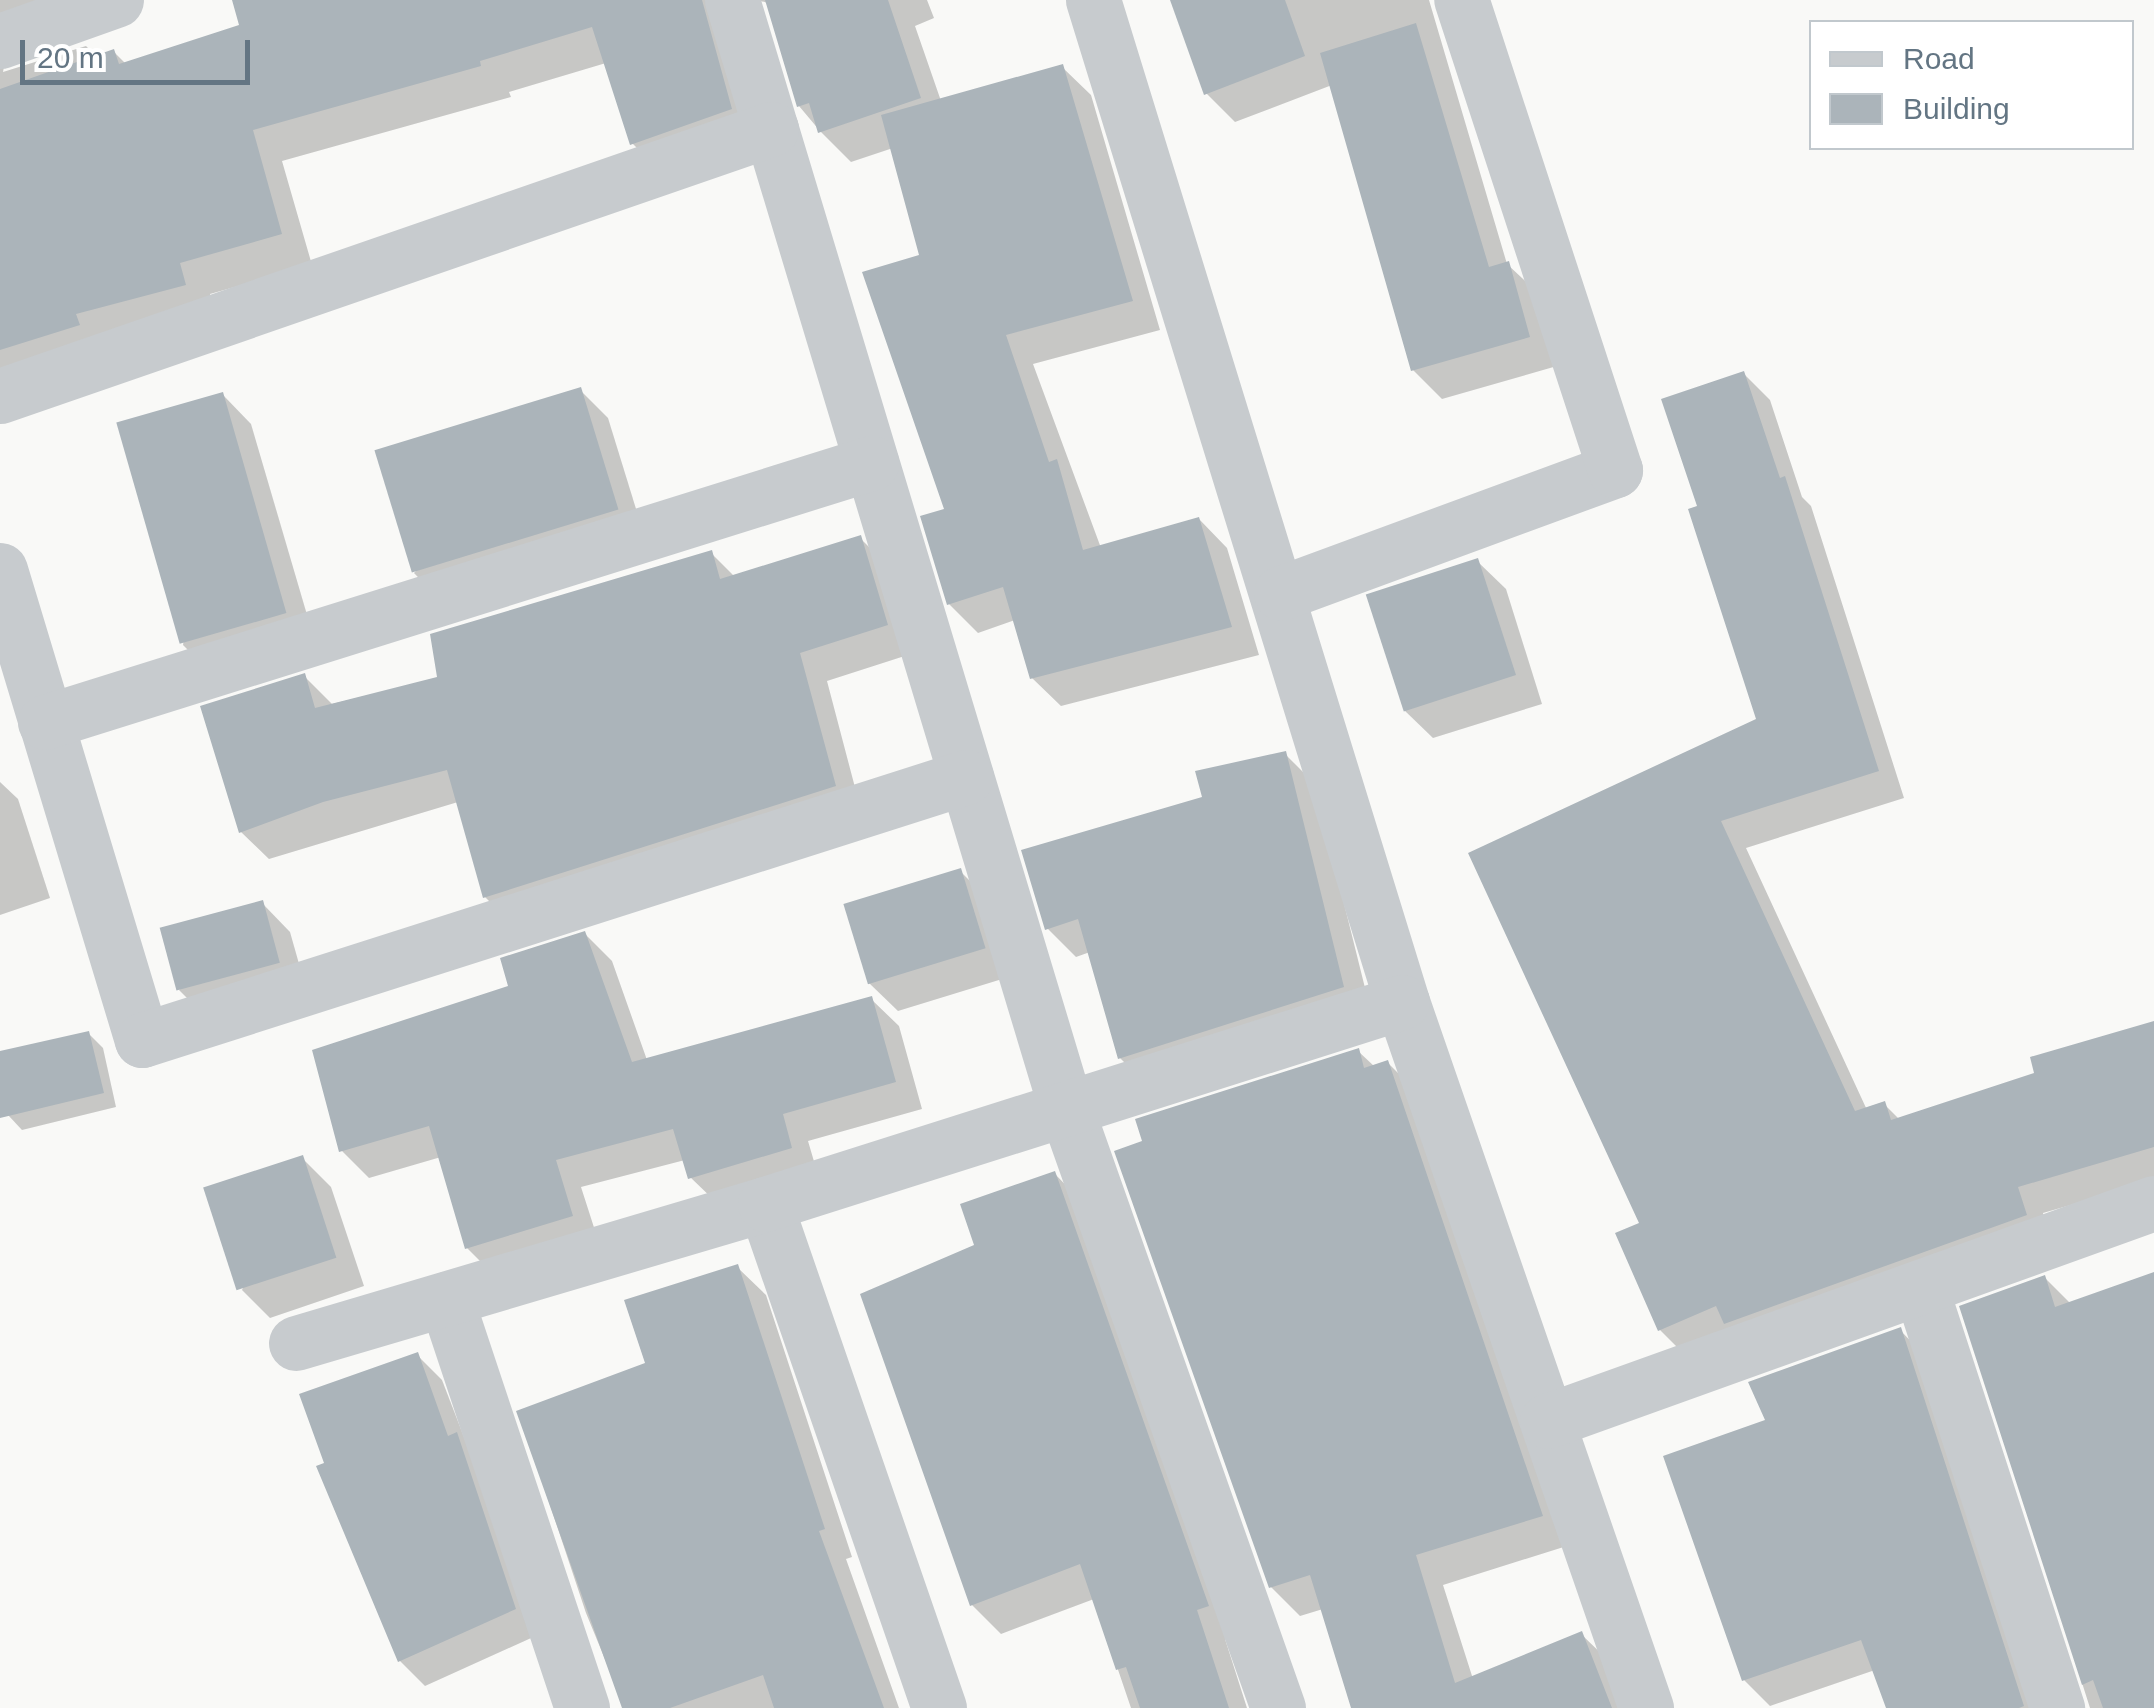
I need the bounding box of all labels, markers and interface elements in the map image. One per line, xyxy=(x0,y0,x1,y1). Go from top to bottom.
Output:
scale bar xyxy=(25,20,255,82)
legend xyxy=(1809,20,2134,150)
text: 20 m xyxy=(37,41,104,74)
text: Road xyxy=(1903,42,1975,75)
text: Building xyxy=(1903,92,2010,125)

